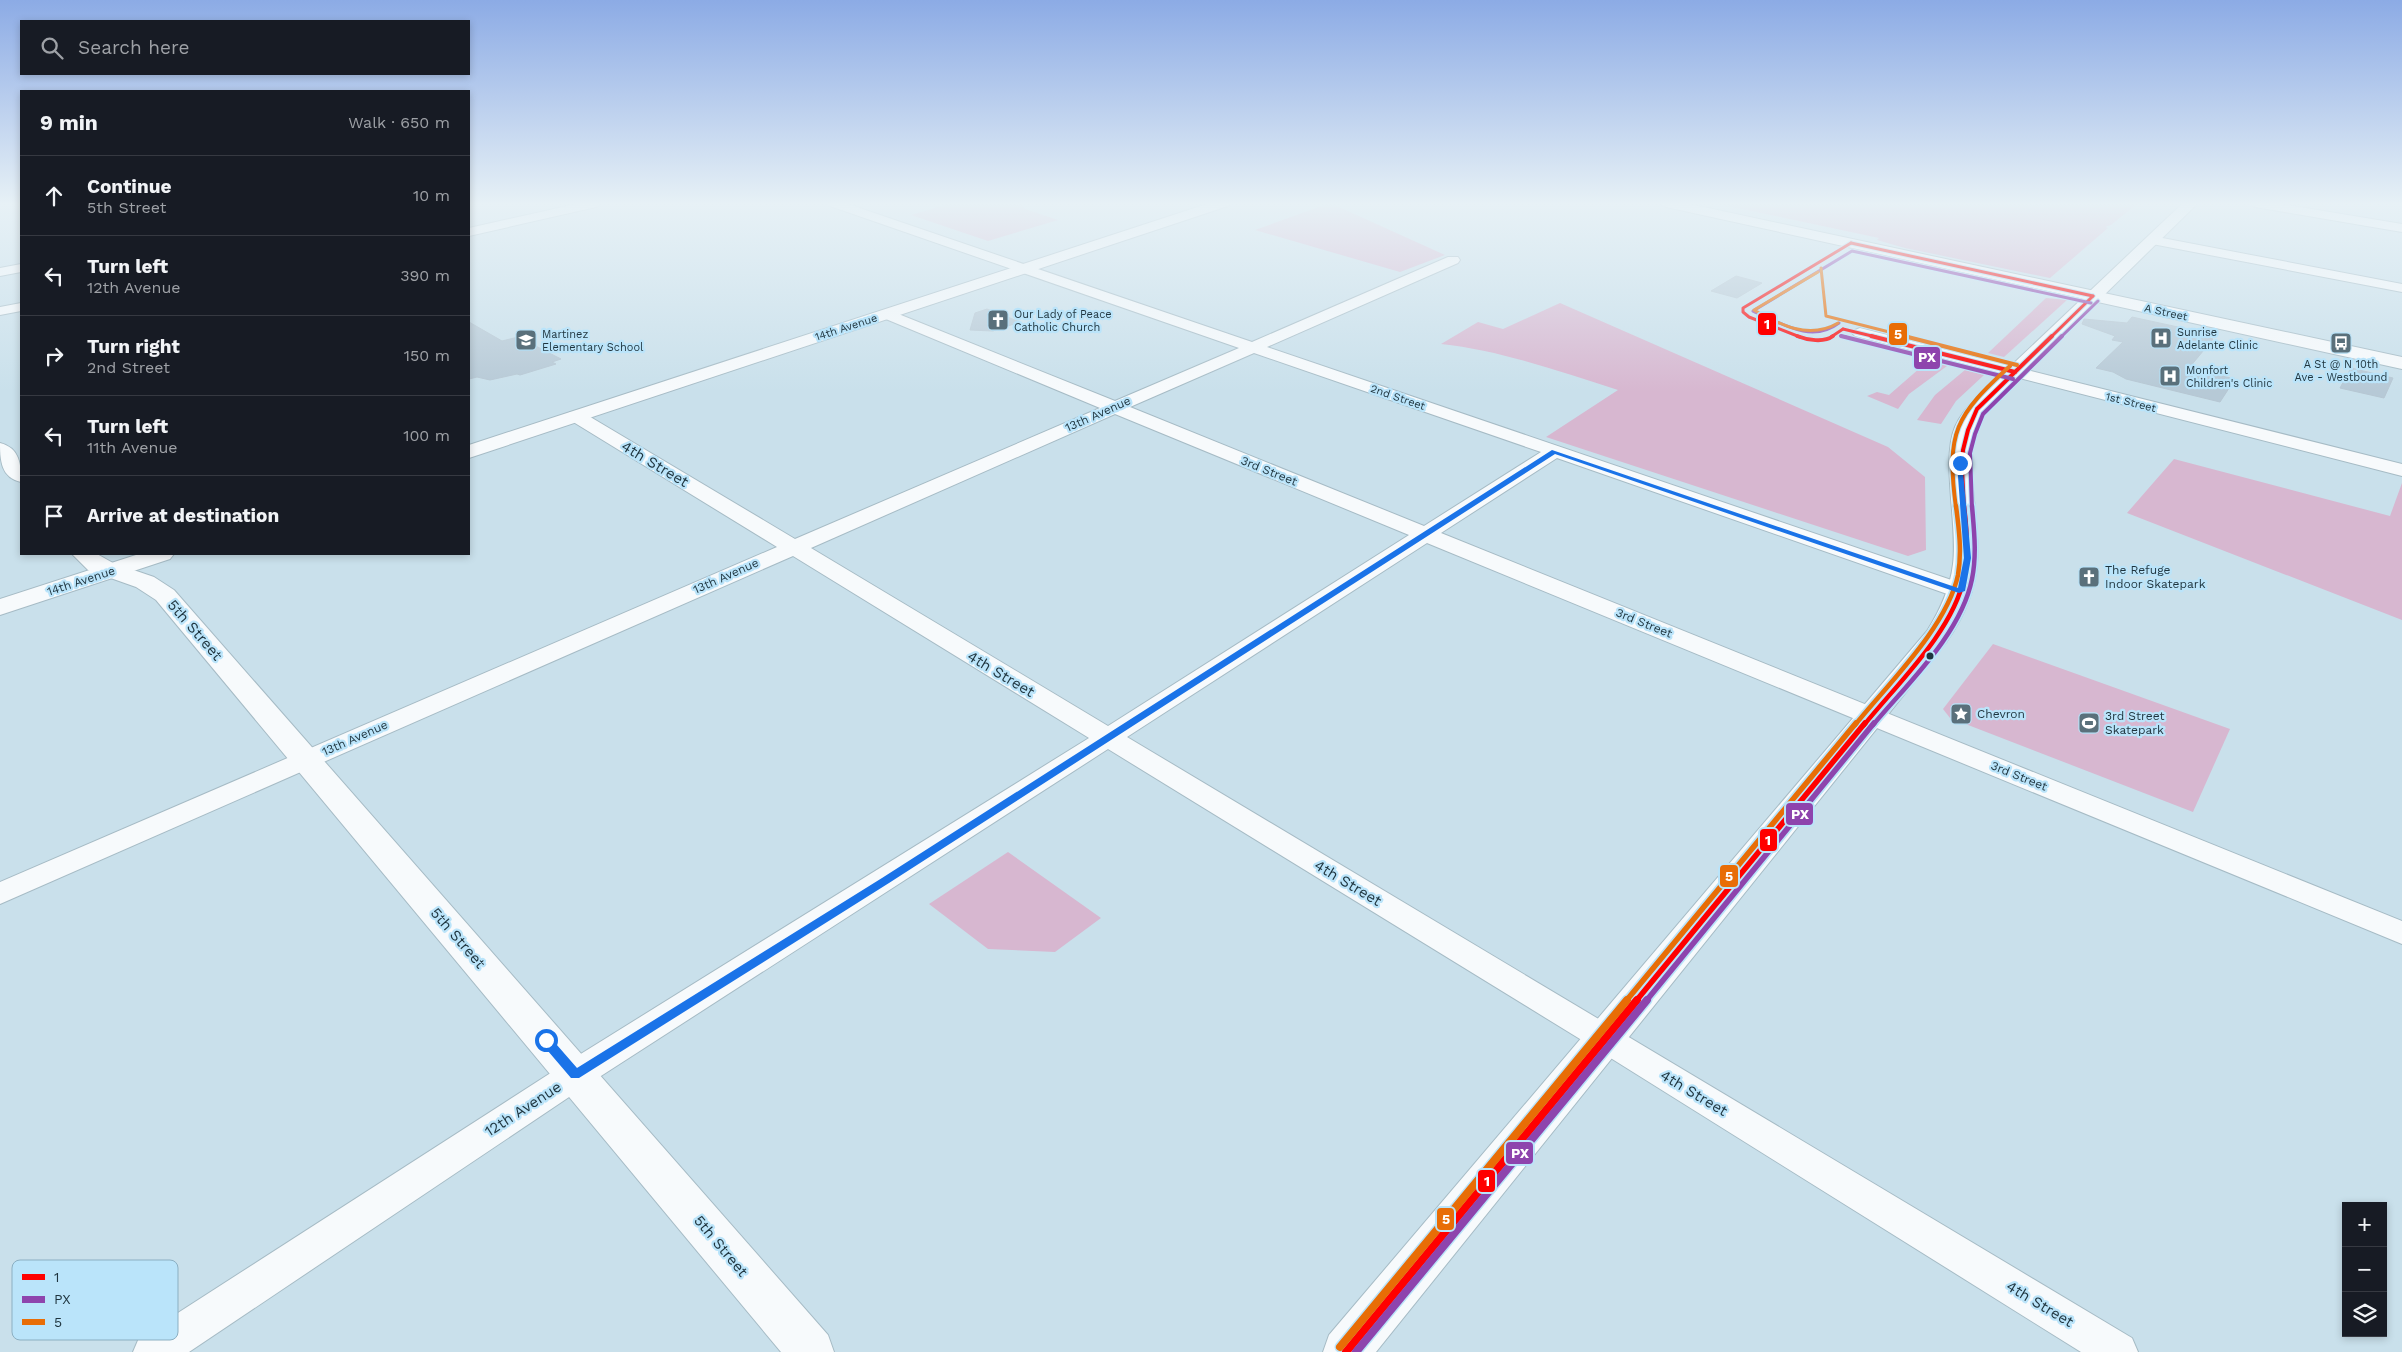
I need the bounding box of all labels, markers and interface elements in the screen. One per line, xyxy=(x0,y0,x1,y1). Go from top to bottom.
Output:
search box xyxy=(20,20,470,75)
icon: search xyxy=(38,34,66,62)
text: Search here xyxy=(78,36,189,59)
text: 9 min xyxy=(40,110,98,135)
text: Walk · 650 m xyxy=(348,113,450,132)
text: Continue xyxy=(87,175,171,198)
icon: ahead xyxy=(40,182,68,210)
text: 10 m xyxy=(413,186,450,205)
text: 5th Street xyxy=(87,198,167,217)
text: Turn left xyxy=(87,255,168,278)
icon: left xyxy=(40,262,68,290)
text: 390 m xyxy=(400,266,450,285)
text: 12th Avenue xyxy=(87,278,181,297)
street label: A Street xyxy=(2143,302,2189,323)
church icon: Our Lady of Peace Catholic Church xyxy=(986,308,1010,332)
place label: Our Lady of Peace Catholic Church xyxy=(1014,308,1112,334)
street label: 14th Avenue xyxy=(813,311,879,344)
line badge: 1 xyxy=(1757,312,1777,336)
text: 1 xyxy=(1764,316,1770,332)
line badge: 5 xyxy=(1888,322,1908,346)
text: 5 xyxy=(1894,326,1902,342)
hospital icon: Sunrise Adelante Clinic xyxy=(2149,326,2173,350)
place label: Sunrise Adelante Clinic xyxy=(2177,326,2258,352)
school or university icon: Martinez Elementary School xyxy=(514,328,538,352)
place label: Martinez Elementary School xyxy=(542,328,644,354)
bus stop icon: A St @ N 10th Ave - Westbound xyxy=(2329,331,2353,355)
text: Turn right xyxy=(87,335,180,358)
icon: right xyxy=(40,342,68,370)
text: 150 m xyxy=(404,346,450,365)
line badge: PX xyxy=(1913,346,1941,370)
text: PX xyxy=(1918,349,1937,365)
text: 2nd Street xyxy=(87,358,170,377)
place label: A St @ N 10th Ave - Westbound xyxy=(2295,358,2387,384)
hospital icon: Monfort Children's Clinic xyxy=(2158,364,2182,388)
place label: Monfort Children's Clinic xyxy=(2186,364,2272,390)
street label: 2nd Street xyxy=(1369,382,1427,413)
street label: 1st Street xyxy=(2104,390,2158,415)
street label: 13th Avenue xyxy=(1063,393,1133,435)
text: Turn left xyxy=(87,415,168,438)
icon: left xyxy=(40,422,68,450)
text: 100 m xyxy=(403,426,450,445)
street label: 4th Street xyxy=(618,437,692,491)
text: 11th Avenue xyxy=(87,438,178,457)
route end xyxy=(1949,452,1972,475)
street label: 3rd Street xyxy=(1239,453,1299,489)
icon: arrive xyxy=(40,502,68,530)
text: Arrive at destination xyxy=(87,504,279,527)
street label: 13th Avenue xyxy=(691,555,761,597)
street label: 14th Avenue xyxy=(45,563,117,599)
place label: The Refuge Indoor Skatepark xyxy=(2105,563,2206,591)
church icon: The Refuge Indoor Skatepark xyxy=(2077,565,2101,589)
street label: 5th Street xyxy=(164,596,227,665)
street label: 3rd Street xyxy=(1614,605,1674,641)
street label: 4th Street xyxy=(964,647,1038,701)
unlabelled marker xyxy=(1925,651,1935,661)
place icon: Chevron xyxy=(1949,702,1973,726)
place label: Chevron xyxy=(1977,707,2025,721)
place label: 3rd Street Skatepark xyxy=(2105,709,2164,737)
sports icon: 3rd Street Skatepark xyxy=(2077,711,2101,735)
street label: 13th Avenue xyxy=(320,717,390,759)
street label: 3rd Street xyxy=(1989,758,2049,794)
line badge: PX xyxy=(1785,802,1814,826)
text: PX xyxy=(1791,806,1810,822)
line badge: 1 xyxy=(1759,828,1778,852)
text: 1 xyxy=(1765,832,1771,848)
street label: 4th Street xyxy=(1311,856,1385,910)
line badge: 5 xyxy=(1719,864,1739,888)
text: 5 xyxy=(1725,868,1733,884)
street label: 5th Street xyxy=(427,904,490,973)
route start xyxy=(535,1029,558,1052)
street label: 4th Street xyxy=(1657,1066,1731,1120)
street label: 12th Avenue xyxy=(481,1078,565,1140)
line badge: PX xyxy=(1505,1141,1534,1165)
text: PX xyxy=(1511,1145,1530,1161)
line badge: 1 xyxy=(1477,1169,1496,1193)
text: 1 xyxy=(1484,1173,1490,1189)
map controls xyxy=(2342,1202,2387,1337)
button: + xyxy=(2342,1202,2387,1247)
line badge: 5 xyxy=(1436,1207,1455,1231)
text: 5 xyxy=(1442,1211,1450,1227)
street label: 5th Street xyxy=(690,1212,752,1281)
button: − xyxy=(2342,1247,2387,1292)
legend xyxy=(12,1260,178,1340)
text: 1 xyxy=(54,1269,59,1285)
street label: 4th Street xyxy=(2003,1277,2077,1331)
text: PX xyxy=(54,1291,71,1307)
button: layers xyxy=(2342,1292,2387,1337)
text: 5 xyxy=(54,1314,62,1330)

